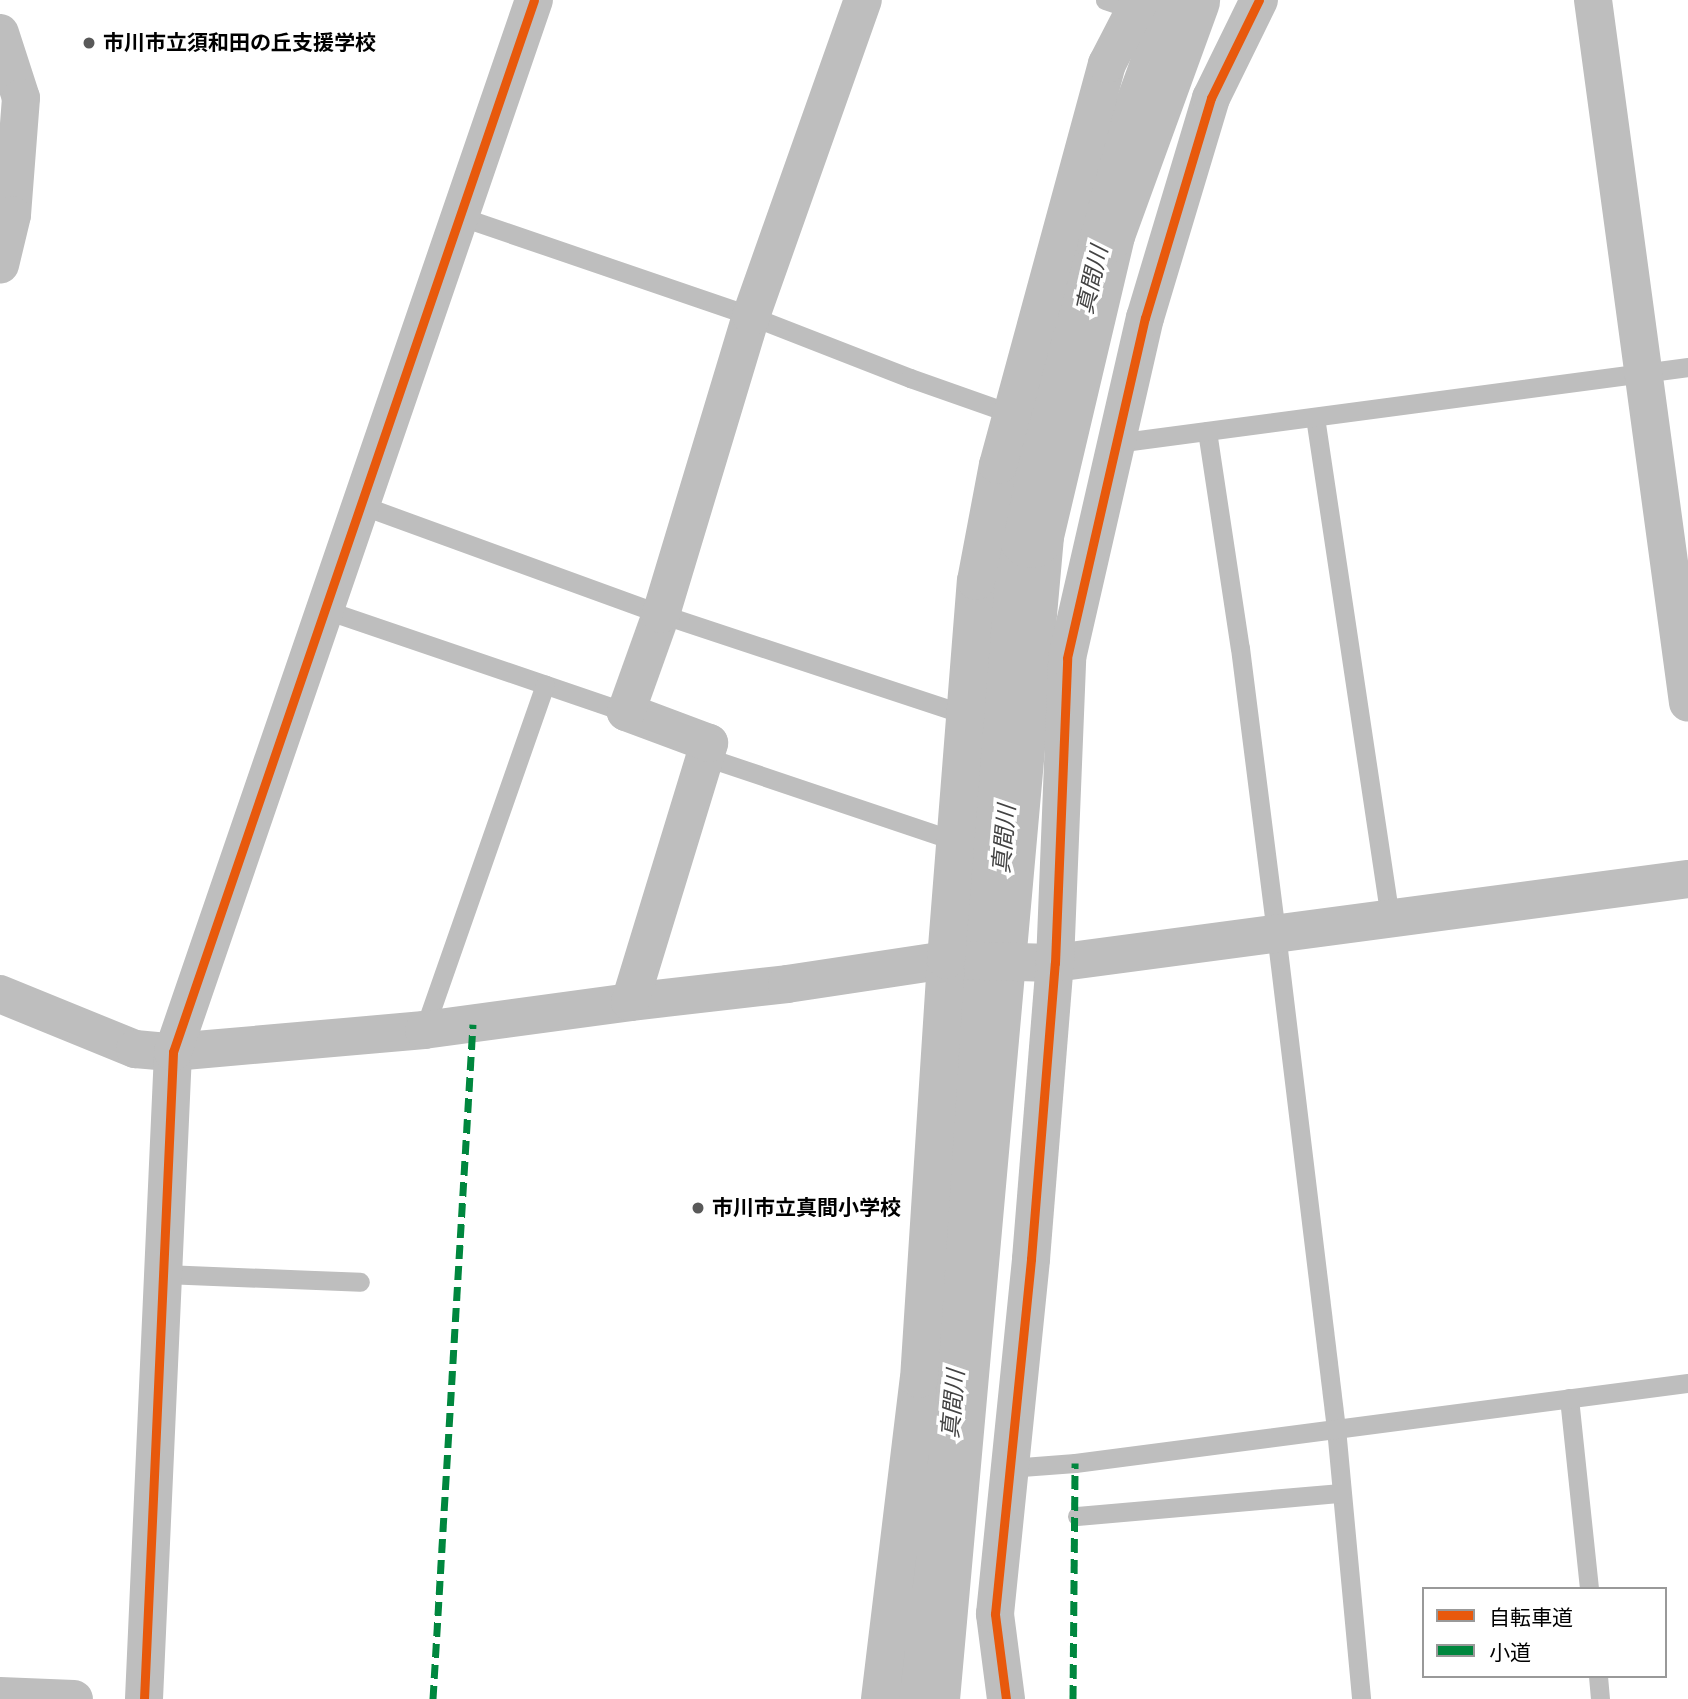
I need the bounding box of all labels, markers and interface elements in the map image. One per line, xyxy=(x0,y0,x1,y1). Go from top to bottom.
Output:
place label: 市川市立須和田の丘支援学校 xyxy=(103,30,376,56)
marker: 市川市立須和田の丘支援学校 xyxy=(81,35,97,51)
water label: 真間川 xyxy=(1071,243,1113,317)
water label: 真間川 xyxy=(987,803,1021,875)
place label: 市川市立真間小学校 xyxy=(712,1195,901,1221)
marker: 市川市立真間小学校 xyxy=(690,1200,706,1216)
water label: 真間川 xyxy=(936,1368,970,1440)
legend xyxy=(1422,1587,1667,1678)
text: 自転車道 xyxy=(1489,1604,1573,1631)
text: 小道 xyxy=(1489,1639,1531,1666)

